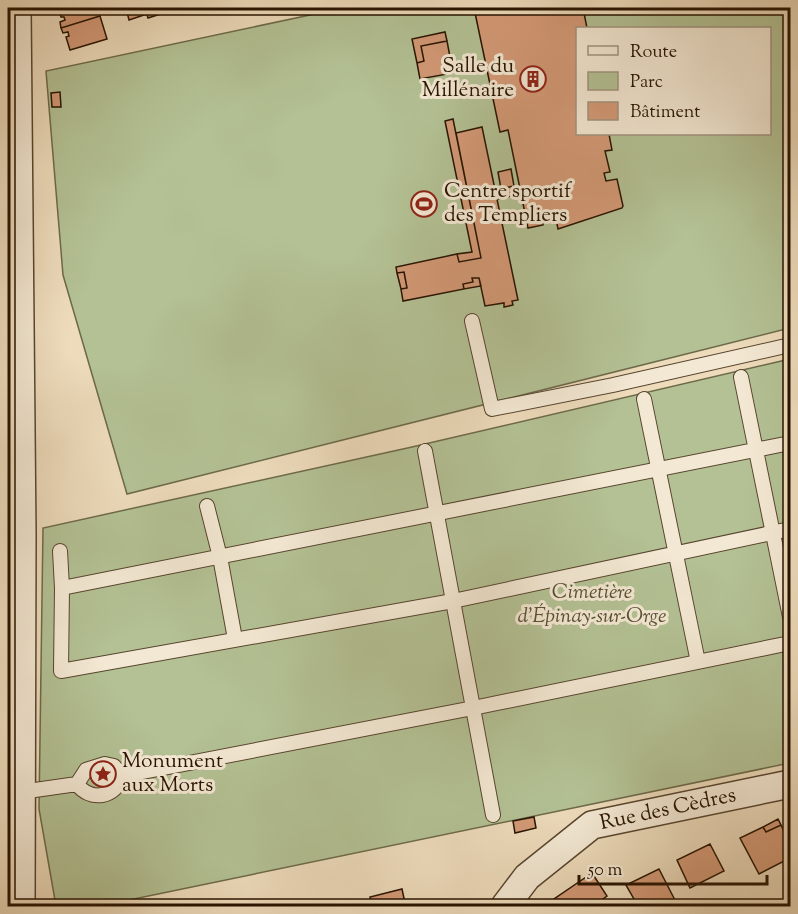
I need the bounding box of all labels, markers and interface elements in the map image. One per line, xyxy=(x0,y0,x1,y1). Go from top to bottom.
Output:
legend xyxy=(576,27,771,135)
text: Route xyxy=(630,40,677,66)
place label: Salle du Millénaire xyxy=(422,52,514,106)
building icon: Salle du Millénaire xyxy=(518,64,548,94)
text: Parc xyxy=(630,70,663,96)
text: Bâtiment xyxy=(630,100,700,126)
place label: Centre sportif des Templiers xyxy=(444,177,573,231)
sports icon: Centre sportif des Templiers xyxy=(409,189,439,219)
park label: Cimetière d'Épinay-sur-Orge xyxy=(518,578,666,632)
place label: Monument aux Morts xyxy=(122,747,223,801)
place icon: Monument aux Morts xyxy=(88,759,118,789)
street label: Rue des Cèdres xyxy=(597,781,739,839)
scale bar xyxy=(579,848,766,886)
text: 50 m xyxy=(587,858,623,884)

